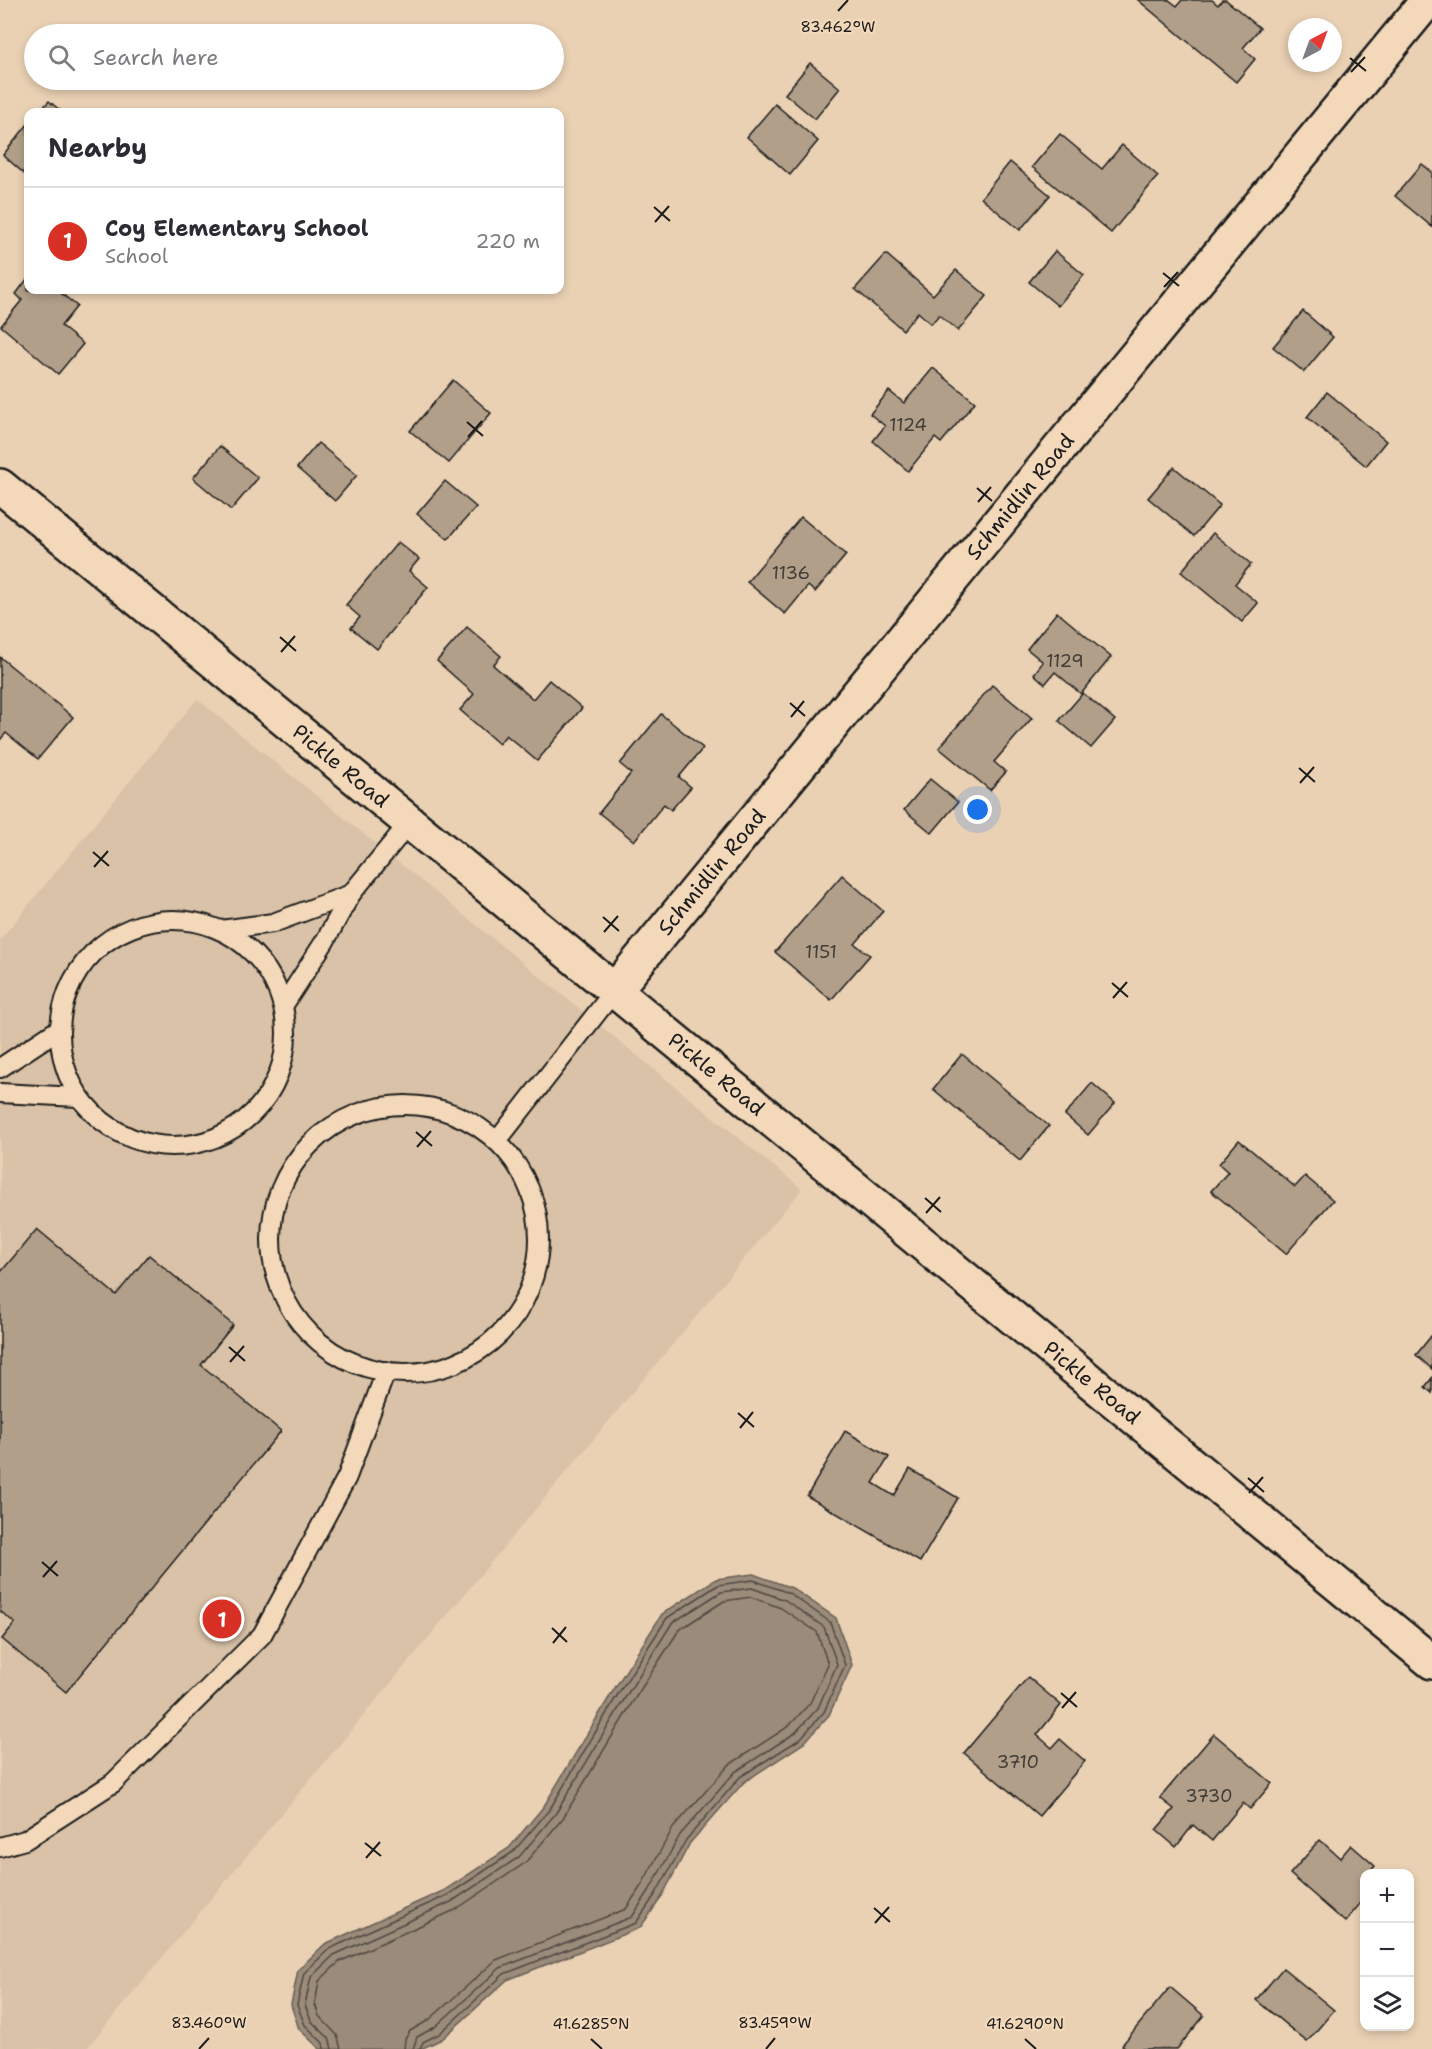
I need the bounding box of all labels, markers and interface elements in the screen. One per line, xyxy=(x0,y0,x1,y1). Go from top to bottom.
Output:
text: 83.462°W xyxy=(801,17,875,37)
north arrow xyxy=(1288,18,1342,72)
search box xyxy=(24,24,564,90)
icon: search xyxy=(45,41,78,74)
text: Search here xyxy=(93,43,219,72)
text: Nearby xyxy=(48,130,147,165)
text: Coy Elementary School xyxy=(105,214,368,243)
text: 1 xyxy=(63,228,72,254)
text: 220 m xyxy=(476,228,540,254)
text: School xyxy=(105,243,168,269)
house number: 1124 xyxy=(889,413,927,437)
street label: Schmidlin Road xyxy=(960,427,1081,566)
house number: 1136 xyxy=(772,561,810,585)
house number: 1129 xyxy=(1046,649,1084,673)
street label: Pickle Road xyxy=(286,718,395,814)
your location xyxy=(963,795,992,824)
street label: Schmidlin Road xyxy=(651,803,772,941)
house number: 1151 xyxy=(805,940,837,964)
street label: Pickle Road xyxy=(662,1026,771,1122)
street label: Pickle Road xyxy=(1038,1335,1146,1431)
pin: 1 xyxy=(202,1596,242,1642)
house number: 3710 xyxy=(997,1750,1039,1774)
house number: 3730 xyxy=(1185,1784,1233,1808)
map controls xyxy=(1360,1869,1414,2031)
button: + xyxy=(1360,1869,1414,1923)
button: − xyxy=(1360,1923,1414,1977)
button: layers xyxy=(1360,1977,1414,2031)
text: 83.460°W xyxy=(171,2013,247,2033)
text: 83.459°W xyxy=(738,2013,812,2033)
text: 41.6285°N xyxy=(553,2014,629,2034)
text: 41.6290°N xyxy=(986,2014,1064,2034)

